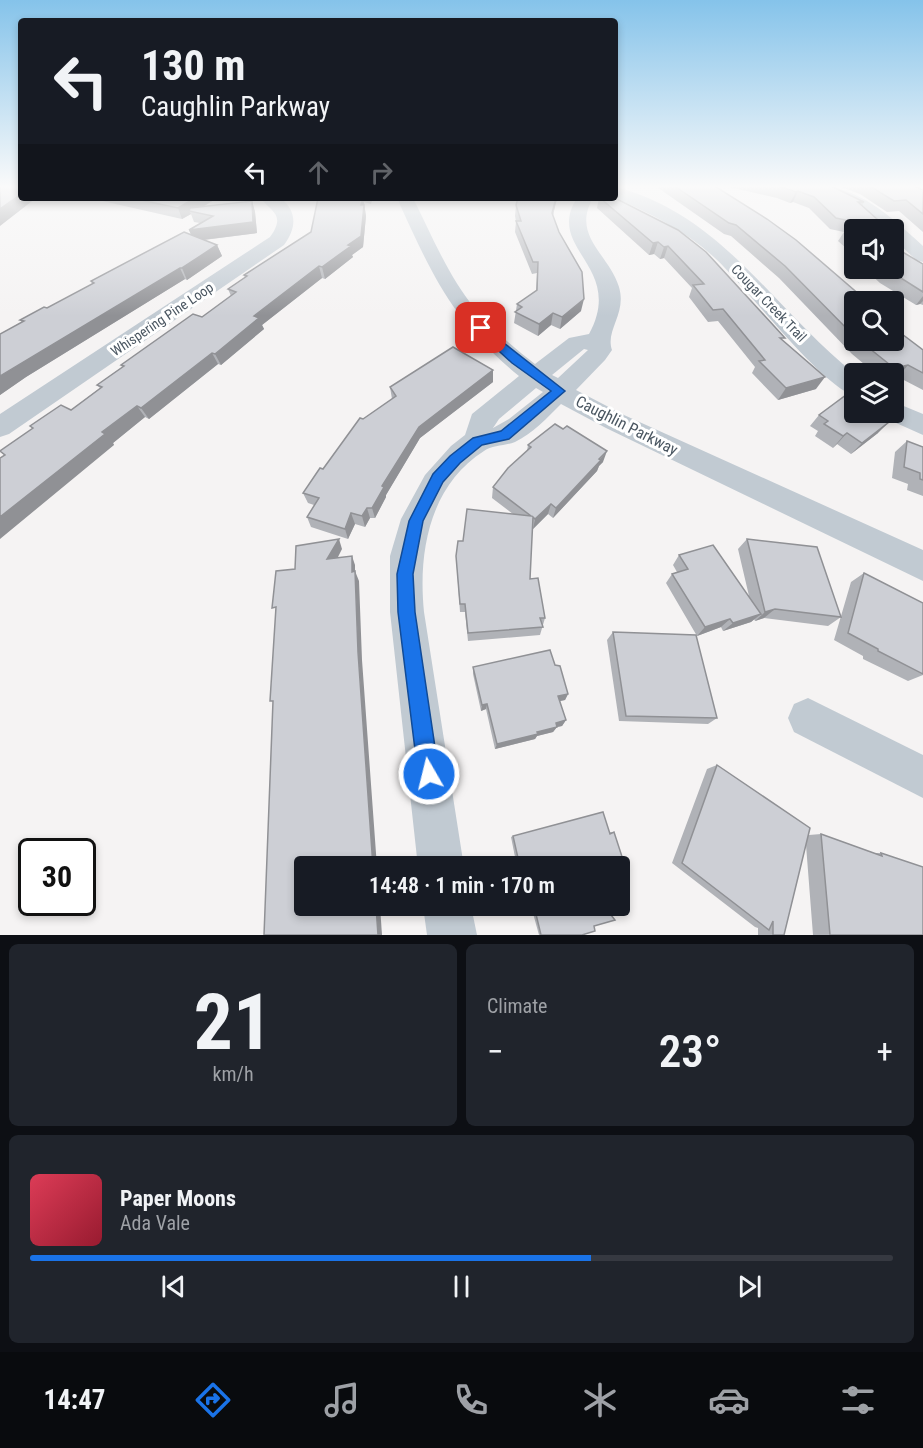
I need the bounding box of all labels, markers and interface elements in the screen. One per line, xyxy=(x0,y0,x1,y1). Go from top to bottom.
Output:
text: 130 m xyxy=(141,41,246,90)
icon: left xyxy=(42,42,120,120)
text: Caughlin Parkway xyxy=(141,91,330,123)
icon: left xyxy=(239,156,272,189)
icon: ahead xyxy=(302,156,335,189)
icon: right xyxy=(365,156,398,189)
map controls xyxy=(844,219,904,423)
button: sound xyxy=(844,219,904,279)
street label: Cougar Creek Trail xyxy=(728,261,810,345)
street label: Whispering Pine Loop xyxy=(108,279,216,359)
button: search xyxy=(844,291,904,351)
pin xyxy=(455,302,506,353)
icon: arrive xyxy=(464,311,497,344)
button: layers xyxy=(844,363,904,423)
street label: Caughlin Parkway xyxy=(573,392,681,459)
position arrow xyxy=(397,742,461,806)
speed limit sign: 30 xyxy=(18,838,96,916)
text: 14:48 · 1 min · 170 m xyxy=(369,873,555,898)
text: 21 xyxy=(194,977,272,1068)
text: Climate xyxy=(487,994,547,1018)
text: 23° xyxy=(659,1025,721,1078)
text: − xyxy=(487,1032,504,1071)
text: + xyxy=(877,1032,893,1071)
text: km/h xyxy=(212,1062,254,1086)
text: Paper Moons xyxy=(120,1186,236,1211)
text: Ada Vale xyxy=(120,1211,190,1235)
icon: previous xyxy=(157,1270,190,1303)
icon: pause xyxy=(445,1270,478,1303)
icon: next xyxy=(733,1270,766,1303)
icon: directions xyxy=(192,1379,234,1421)
icon: music xyxy=(321,1379,363,1421)
icon: phone xyxy=(450,1379,492,1421)
icon: climate xyxy=(579,1379,621,1421)
icon: car xyxy=(708,1379,750,1421)
icon: filters xyxy=(837,1379,879,1421)
text: 14:47 xyxy=(44,1384,105,1416)

